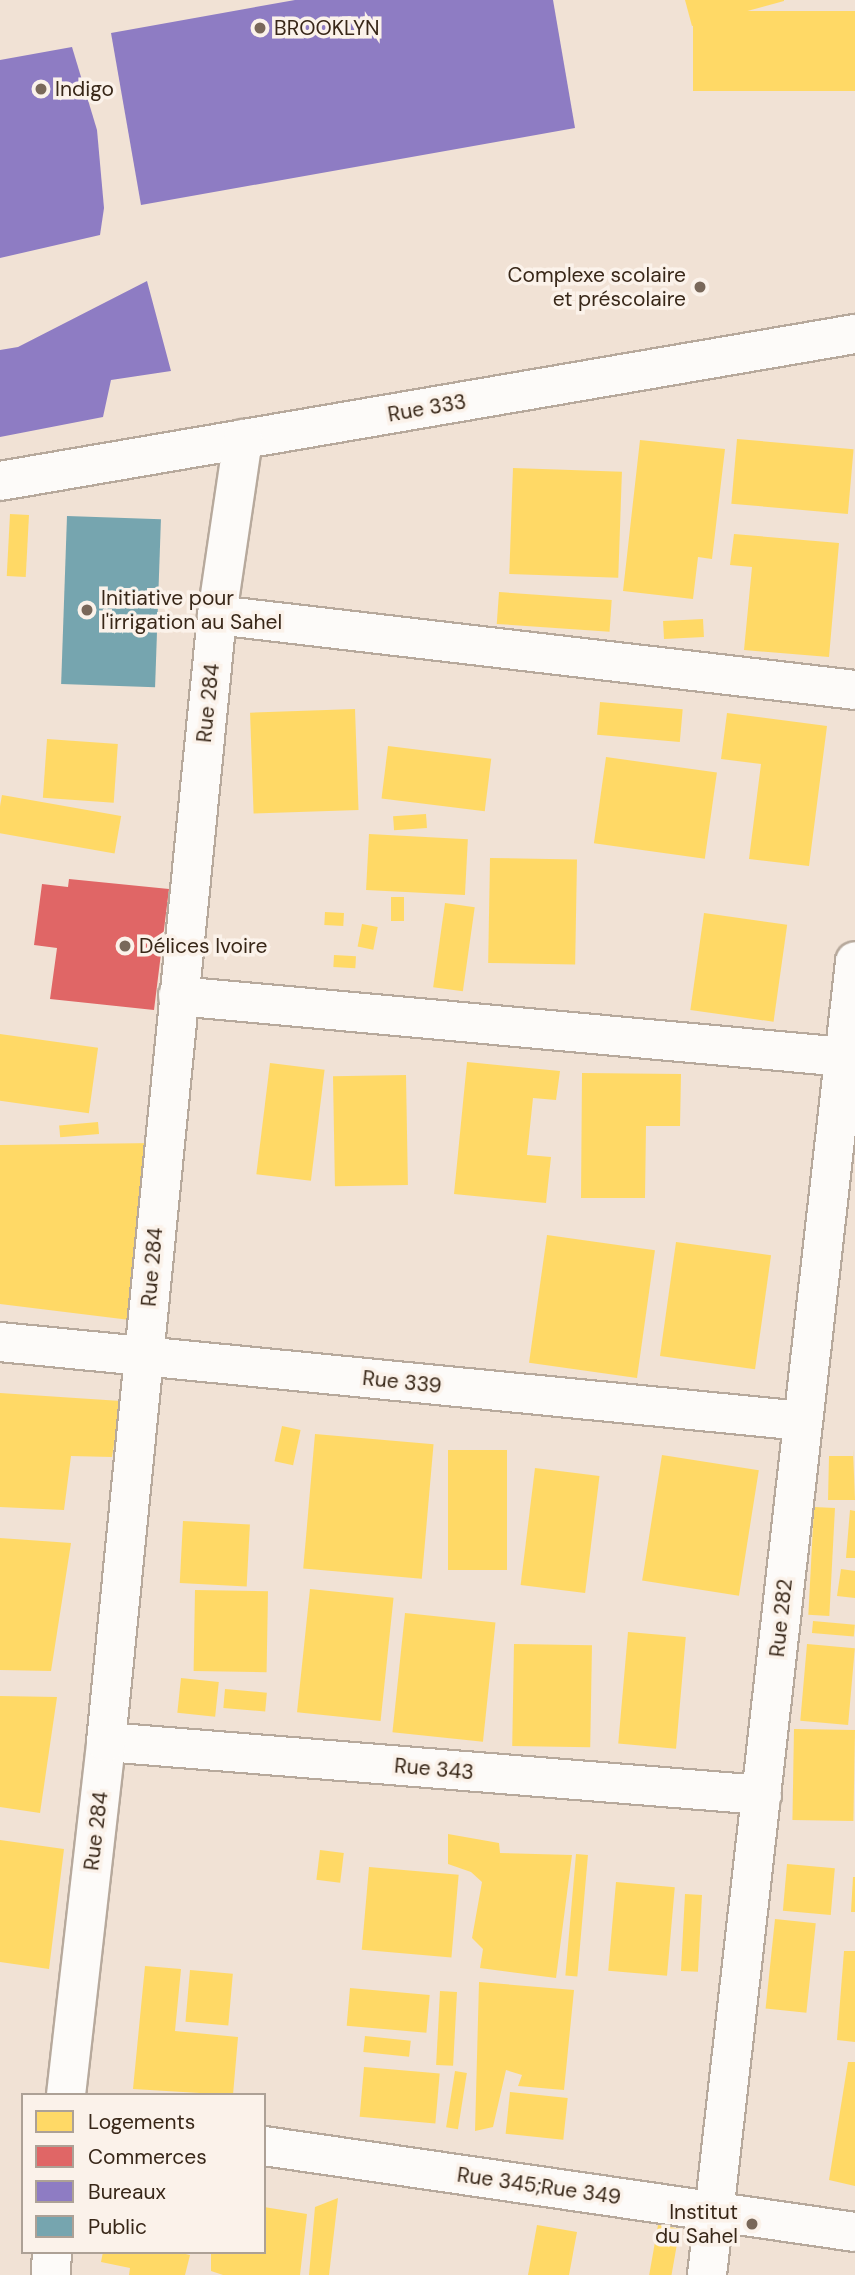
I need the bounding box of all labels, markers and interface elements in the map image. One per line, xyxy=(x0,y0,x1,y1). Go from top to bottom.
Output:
place label: BROOKLYN xyxy=(274,15,380,41)
marker: BROOKLYN xyxy=(252,20,268,36)
place label: Indigo xyxy=(55,76,114,102)
marker: Indigo xyxy=(33,81,49,97)
place label: Complexe scolaire et préscolaire xyxy=(508,262,686,312)
marker: Complexe scolaire et préscolaire xyxy=(692,279,708,295)
street label: Rue 333 xyxy=(386,389,468,427)
place label: Initiative pour l'irrigation au Sahel xyxy=(101,585,282,635)
marker: Initiative pour l'irrigation au Sahel xyxy=(79,602,95,618)
street label: Rue 284 xyxy=(191,662,225,744)
place label: Délices Ivoire xyxy=(139,933,267,959)
marker: Délices Ivoire xyxy=(117,938,133,954)
street label: Rue 284 xyxy=(136,1226,168,1308)
street label: Rue 339 xyxy=(361,1365,443,1399)
street label: Rue 282 xyxy=(764,1578,798,1658)
street label: Rue 343 xyxy=(393,1753,475,1785)
street label: Rue 284 xyxy=(79,1790,113,1872)
legend xyxy=(21,2093,266,2254)
text: Logements xyxy=(88,2108,195,2136)
text: Commerces xyxy=(88,2143,207,2171)
street label: Rue 345;Rue 349 xyxy=(455,2162,623,2210)
text: Bureaux xyxy=(88,2178,166,2206)
place label: Institut du Sahel xyxy=(655,2199,738,2249)
text: Public xyxy=(88,2213,147,2241)
marker: Institut du Sahel xyxy=(744,2216,760,2232)

